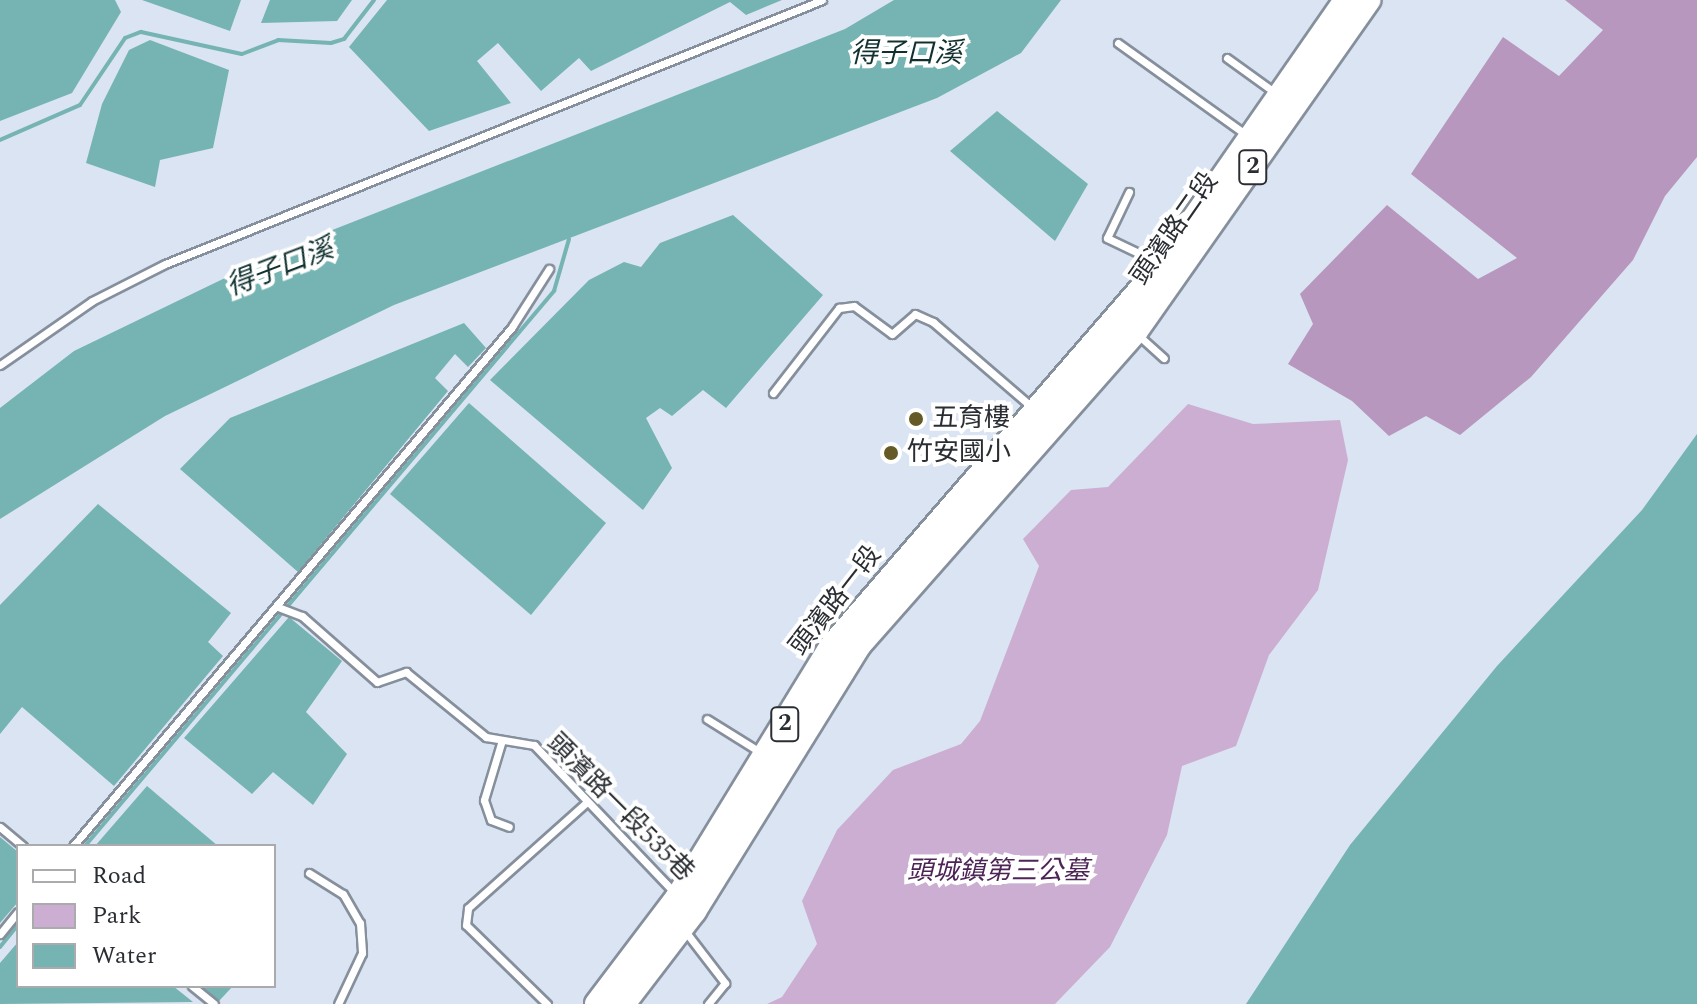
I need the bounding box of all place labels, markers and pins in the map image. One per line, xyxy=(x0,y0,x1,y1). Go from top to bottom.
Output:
place label: 五育樓 xyxy=(932,403,1010,435)
marker: 五育樓 xyxy=(907,410,925,428)
place label: 竹安國小 xyxy=(907,437,1011,469)
marker: 竹安國小 xyxy=(882,444,900,462)

